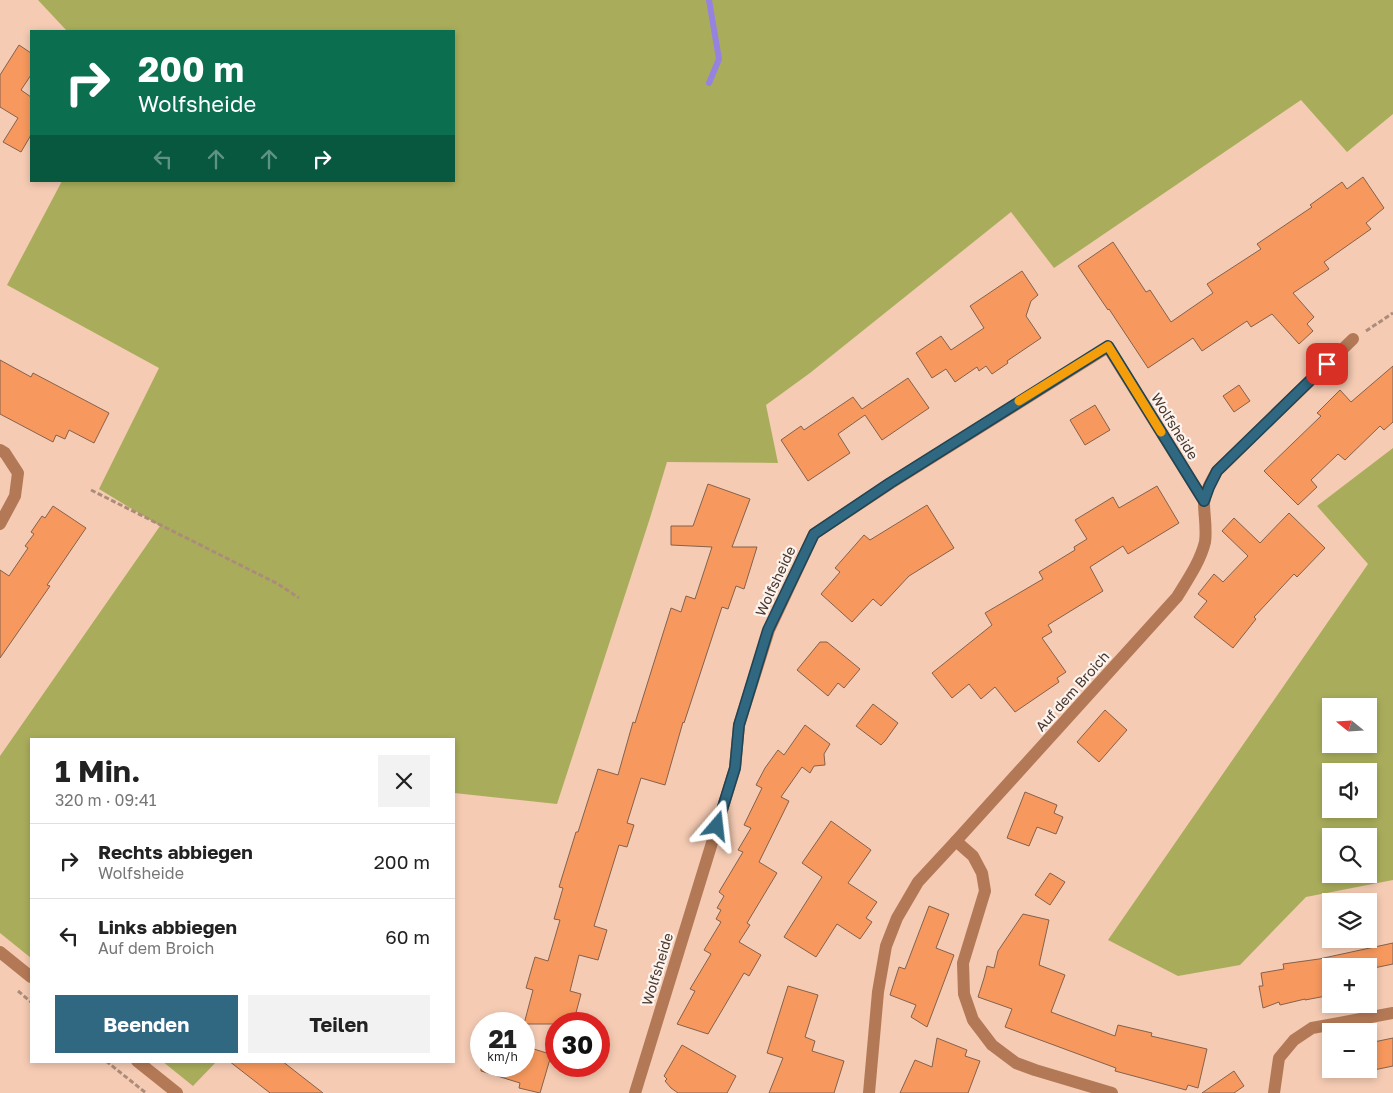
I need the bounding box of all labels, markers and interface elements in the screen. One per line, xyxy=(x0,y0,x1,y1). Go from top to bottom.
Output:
text: 200 m xyxy=(138,48,244,90)
icon: right xyxy=(55,50,120,115)
text: Wolfsheide xyxy=(138,90,256,117)
icon: left xyxy=(149,145,177,173)
icon: ahead xyxy=(202,145,230,173)
icon: ahead xyxy=(255,145,283,173)
icon: right xyxy=(308,145,336,173)
pin xyxy=(1306,343,1348,385)
icon: arrive xyxy=(1313,350,1341,378)
street label: Wolfsheide xyxy=(1148,390,1202,462)
street label: Wolfsheide xyxy=(751,543,799,619)
street label: Auf dem Broich xyxy=(1032,647,1112,735)
north arrow xyxy=(1322,698,1378,752)
map controls xyxy=(1322,698,1377,1078)
text: 1 Min. xyxy=(55,753,141,789)
button: close xyxy=(378,755,430,807)
button: sound xyxy=(1322,763,1377,818)
text: 320 m · 09:41 xyxy=(55,790,156,810)
position arrow xyxy=(690,799,742,851)
button: search xyxy=(1322,828,1377,883)
text: Rechts abbiegen xyxy=(98,840,253,863)
icon: right xyxy=(55,847,83,875)
text: 200 m xyxy=(374,850,430,873)
text: Wolfsheide xyxy=(98,863,184,883)
button: layers xyxy=(1322,893,1377,948)
text: Links abbiegen xyxy=(98,915,237,938)
icon: left xyxy=(55,922,83,950)
text: 60 m xyxy=(385,925,430,948)
street label: Wolfsheide xyxy=(638,931,676,1007)
text: Auf dem Broich xyxy=(98,938,214,958)
button: + xyxy=(1322,958,1377,1013)
button: Beenden xyxy=(55,995,238,1053)
button: Teilen xyxy=(248,995,430,1053)
speed limit sign: 30 xyxy=(545,1012,610,1077)
text: 21 xyxy=(488,1023,517,1054)
button: − xyxy=(1322,1023,1377,1078)
text: km/h xyxy=(487,1049,518,1064)

